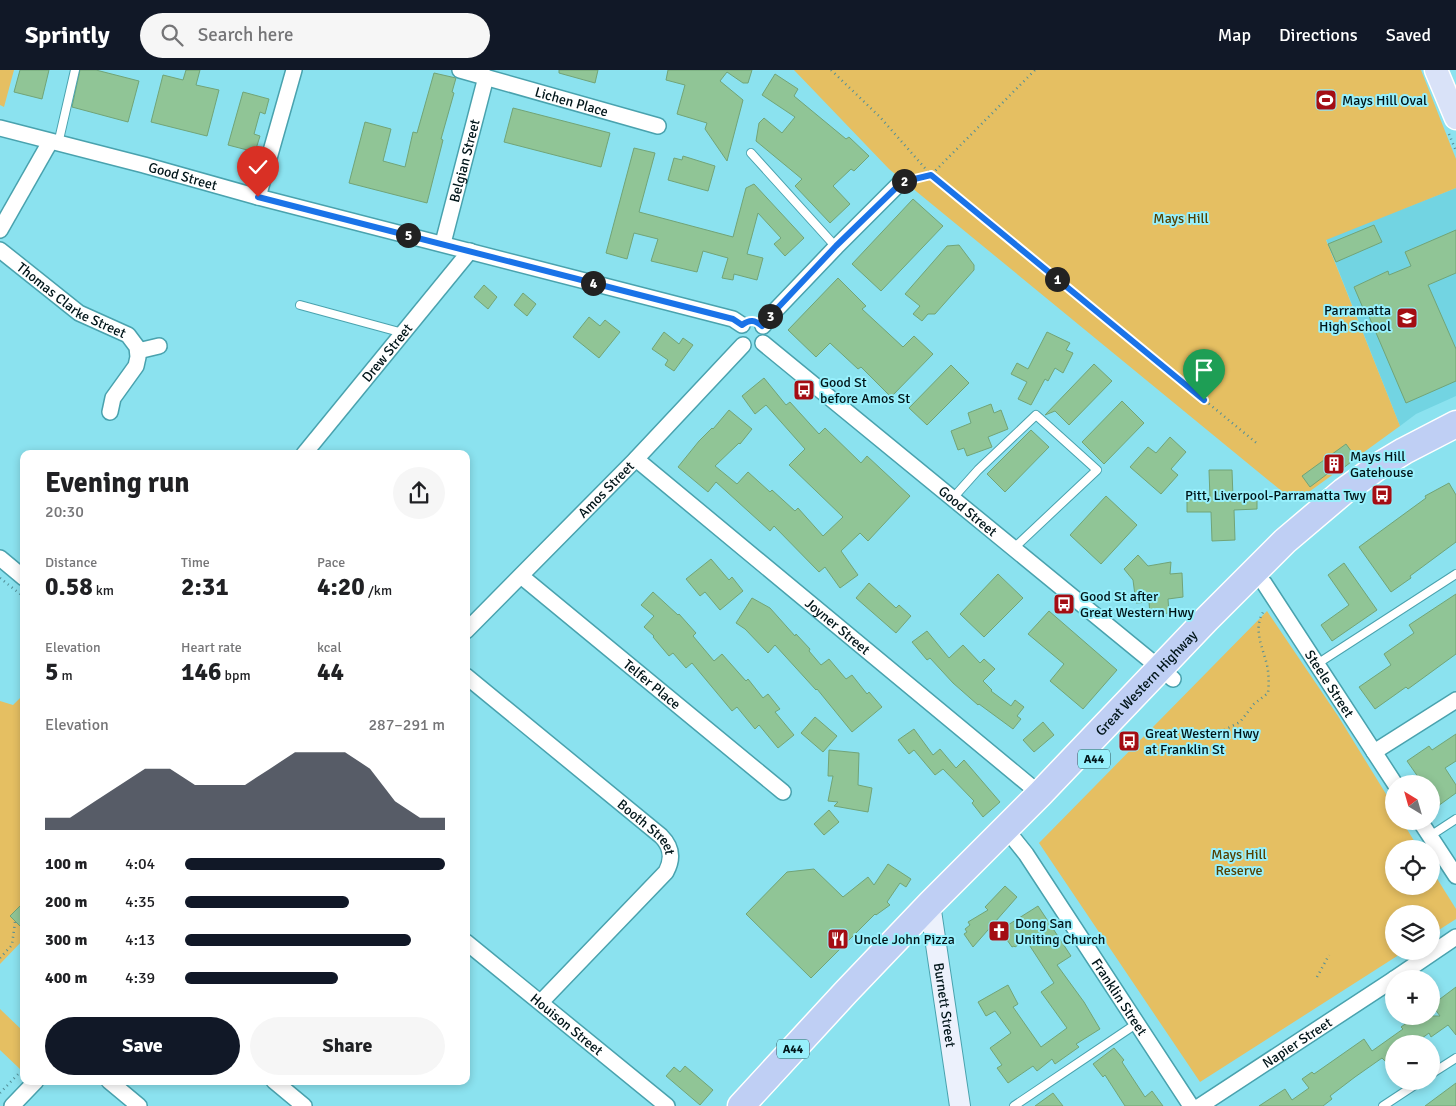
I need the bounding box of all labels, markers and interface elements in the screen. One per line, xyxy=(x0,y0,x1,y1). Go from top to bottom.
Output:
search box xyxy=(140,13,490,58)
text: Sprintly xyxy=(25,20,110,50)
icon: search xyxy=(158,21,186,49)
text: Search here xyxy=(198,23,294,47)
text: Map xyxy=(1218,24,1251,46)
text: Directions xyxy=(1279,24,1358,46)
text: Saved xyxy=(1386,24,1431,46)
street label: Lichen Place xyxy=(533,84,610,121)
sports icon: Mays Hill Oval xyxy=(1314,88,1338,112)
place label: Mays Hill Oval xyxy=(1342,92,1427,109)
street label: Belgian Street xyxy=(446,117,484,204)
pin xyxy=(237,146,279,197)
icon: check xyxy=(244,153,272,181)
street label: Good Street xyxy=(146,159,219,194)
pin: 2 xyxy=(892,168,916,194)
text: 2 xyxy=(901,173,908,190)
park label: Mays Hill xyxy=(1153,210,1209,227)
pin: 5 xyxy=(396,222,420,248)
text: 5 xyxy=(405,227,412,244)
street label: Thomas Clarke Street xyxy=(13,259,129,342)
pin: 1 xyxy=(1044,266,1070,292)
pin: 4 xyxy=(580,270,606,296)
text: 1 xyxy=(1054,271,1061,288)
text: 4 xyxy=(590,275,597,292)
place label: Parramatta High School xyxy=(1319,302,1391,335)
pin: 3 xyxy=(758,304,782,328)
school or university icon: Parramatta High School xyxy=(1395,306,1419,330)
text: 3 xyxy=(767,308,774,325)
street label: Drew Street xyxy=(358,320,416,386)
pin xyxy=(1183,349,1225,400)
icon: arrive xyxy=(1190,356,1218,384)
place label: Good St before Amos St xyxy=(820,374,910,407)
bus stop icon: Good St before Amos St xyxy=(792,378,816,402)
place label: Mays Hill Gatehouse xyxy=(1350,448,1413,481)
building icon: Mays Hill Gatehouse xyxy=(1322,452,1346,476)
street label: Amos Street xyxy=(575,458,638,522)
text: Evening run xyxy=(45,466,190,500)
button: share xyxy=(393,467,445,519)
street label: Good Street xyxy=(935,482,1000,540)
bus stop icon: Pitt, Liverpool-Parramatta Twy xyxy=(1370,483,1394,507)
place label: Pitt, Liverpool-Parramatta Twy xyxy=(1185,487,1366,504)
text: 20:30 xyxy=(45,502,84,522)
text: Distance xyxy=(45,554,97,571)
text: Time xyxy=(181,554,210,571)
text: Pace xyxy=(317,554,345,571)
text: 0.58 xyxy=(45,571,93,602)
text: 2:31 xyxy=(181,571,229,602)
text: 4:20 xyxy=(317,571,365,602)
text: km xyxy=(93,582,114,599)
text: /km xyxy=(365,582,392,599)
place label: Good St after Great Western Hwy xyxy=(1080,588,1195,621)
bus stop icon: Good St after Great Western Hwy xyxy=(1052,592,1076,616)
street label: Joyner Street xyxy=(801,595,873,659)
street label: Great Western Highway xyxy=(1092,626,1201,739)
text: Elevation xyxy=(45,639,101,656)
text: Heart rate xyxy=(181,639,242,656)
text: kcal xyxy=(317,639,342,656)
street label: Steele Street xyxy=(1301,647,1357,721)
text: 5 xyxy=(45,656,59,687)
text: 146 xyxy=(181,656,222,687)
text: 44 xyxy=(317,656,344,687)
street label: Telfer Place xyxy=(620,656,684,713)
text: m xyxy=(59,667,73,684)
text: bpm xyxy=(222,667,251,684)
text: Elevation xyxy=(45,715,109,735)
text: 287–291 m xyxy=(368,715,445,735)
place label: Great Western Hwy at Franklin St xyxy=(1145,725,1260,758)
bus stop icon: Great Western Hwy at Franklin St xyxy=(1117,729,1141,753)
road number: A44 xyxy=(1078,750,1110,769)
north arrow xyxy=(1385,775,1440,830)
map controls xyxy=(1385,775,1440,1090)
street label: Booth Street xyxy=(614,796,678,856)
button: locate xyxy=(1385,840,1440,895)
park label: Mays Hill Reserve xyxy=(1211,846,1267,879)
text: 100 m xyxy=(45,854,87,874)
text: 4:04 xyxy=(125,854,155,874)
text: 200 m xyxy=(45,892,87,912)
text: 4:35 xyxy=(125,892,155,912)
button: layers xyxy=(1385,905,1440,960)
place label: Dong San Uniting Church xyxy=(1015,915,1105,948)
church icon: Dong San Uniting Church xyxy=(987,919,1011,943)
restaurant icon: Uncle John Pizza xyxy=(826,927,850,951)
text: 300 m xyxy=(45,930,87,950)
text: 4:13 xyxy=(125,930,155,950)
place label: Uncle John Pizza xyxy=(854,931,955,948)
street label: Franklin Street xyxy=(1088,955,1151,1039)
street label: Burnett Street xyxy=(930,961,959,1049)
text: 400 m xyxy=(45,968,87,988)
text: 4:39 xyxy=(125,968,155,988)
button: + xyxy=(1385,970,1440,1025)
street label: Houison Street xyxy=(527,990,606,1059)
street label: Napier Street xyxy=(1259,1014,1335,1072)
button: Save xyxy=(45,1017,240,1075)
button: Share xyxy=(250,1017,445,1075)
button: − xyxy=(1385,1035,1440,1090)
road number: A44 xyxy=(777,1040,809,1059)

